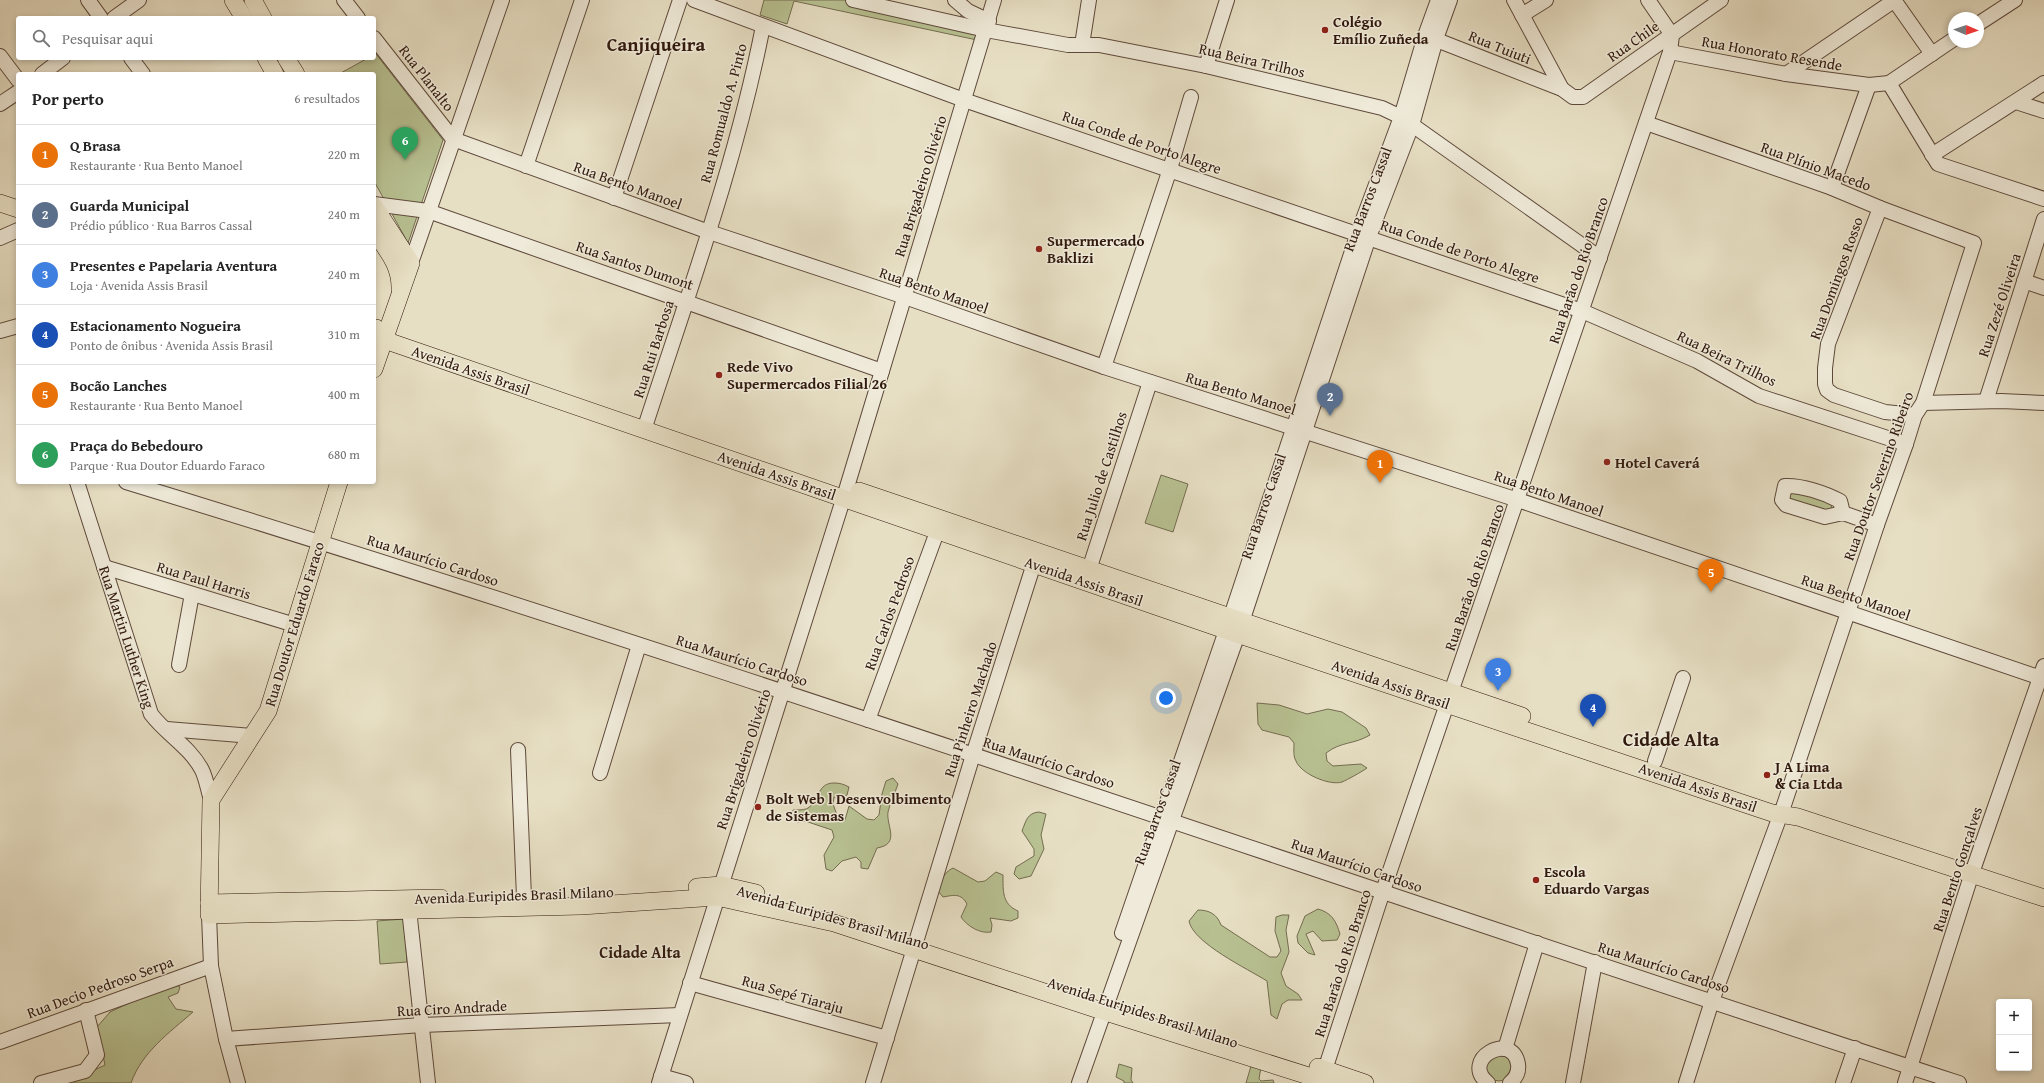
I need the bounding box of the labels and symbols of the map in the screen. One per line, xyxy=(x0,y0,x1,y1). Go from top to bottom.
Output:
place label: Colégio Emílio Zuñeda xyxy=(1333,11,1429,49)
north arrow xyxy=(1948,12,1984,48)
street label: Rua Chile xyxy=(1603,15,1663,67)
marker: Colégio Emílio Zuñeda xyxy=(1320,25,1330,35)
street label: Rua Tuiuti xyxy=(1466,25,1534,69)
district label: Canjiqueira xyxy=(607,30,705,58)
street label: Rua Honorato Resende xyxy=(1700,30,1844,76)
street label: Rua Beira Trilhos xyxy=(1197,38,1307,82)
street label: Rua Planalto xyxy=(394,40,460,116)
street label: Rua Romualdo A. Pinto xyxy=(694,41,752,185)
street label: Rua Conde de Porto Alegre xyxy=(1060,105,1224,179)
street label: Rua Brigadeiro Olivério xyxy=(888,112,952,259)
pin: 6 xyxy=(392,127,418,160)
street label: Rua Plínio Macedo xyxy=(1758,136,1874,196)
street label: Rua Barros Cassal xyxy=(1337,144,1397,254)
street label: Rua Bento Manoel xyxy=(571,156,685,214)
street label: Rua Barão do Rio Branco xyxy=(1543,193,1613,346)
street label: Rua Domingos Rosso xyxy=(1804,213,1868,342)
street label: Rua Conde de Porto Alegre xyxy=(1378,214,1542,288)
place label: Supermercado Baklizi xyxy=(1047,230,1144,268)
street label: Rua Santos Dumont xyxy=(573,235,697,295)
marker: Supermercado Baklizi xyxy=(1034,244,1044,254)
street label: Rua Zezé Oliveira xyxy=(1972,250,2026,360)
street label: Rua Bento Manoel xyxy=(877,262,991,318)
street label: Rua Rui Barbosa xyxy=(627,297,679,401)
street label: Rua Beira Trilhos xyxy=(1674,325,1780,391)
street label: Avenida Assis Brasil xyxy=(409,340,533,400)
place label: Rede Vivo Supermercados Filial 26 xyxy=(727,356,887,394)
street label: Rua Bento Manoel xyxy=(1183,366,1299,420)
marker: Rede Vivo Supermercados Filial 26 xyxy=(714,370,724,380)
pin: 2 xyxy=(1317,383,1343,416)
street label: Rua Doutor Severino Ribeiro xyxy=(1838,388,1918,563)
street label: Rua Julio de Castilhos xyxy=(1070,409,1132,543)
street label: Avenida Assis Brasil xyxy=(715,445,839,505)
street label: Rua Barros Cassal xyxy=(1235,450,1291,562)
pin: 1 xyxy=(1367,450,1393,483)
place label: Hotel Caverá xyxy=(1615,452,1700,473)
marker: Hotel Caverá xyxy=(1602,457,1612,467)
street label: Rua Bento Manoel xyxy=(1492,465,1606,521)
street label: Rua Barão do Rio Branco xyxy=(1439,500,1509,653)
street label: Rua Maurício Cardoso xyxy=(364,529,502,591)
street label: Rua Doutor Eduardo Faraco xyxy=(259,539,329,709)
street label: Avenida Assis Brasil xyxy=(1022,551,1146,611)
street label: Rua Carlos Pedroso xyxy=(859,553,920,673)
street label: Rua Paul Harris xyxy=(154,556,254,604)
pin: 5 xyxy=(1698,559,1724,592)
street label: Rua Martin Luther King xyxy=(94,563,160,711)
street label: Rua Bento Manoel xyxy=(1799,569,1913,625)
street label: Rua Maurício Cardoso xyxy=(673,629,811,691)
street label: Rua Pinheiro Machado xyxy=(938,638,1002,779)
street label: Avenida Assis Brasil xyxy=(1329,654,1453,714)
pin: 3 xyxy=(1485,658,1511,691)
street label: Rua Brigadeiro Olivério xyxy=(710,686,776,832)
your location xyxy=(1156,688,1176,708)
pin: 4 xyxy=(1580,694,1606,727)
district label: Cidade Alta xyxy=(1623,725,1720,753)
street label: Rua Maurício Cardoso xyxy=(980,731,1118,793)
place label: J A Lima & Cia Ltda xyxy=(1772,756,1843,794)
street label: Rua Barros Cassal xyxy=(1128,757,1186,867)
street label: Avenida Assis Brasil xyxy=(1636,757,1760,817)
marker: J A Lima & Cia Ltda xyxy=(1762,770,1772,780)
place label: Bolt Web l Desenvolbimento de Sistemas xyxy=(766,788,951,826)
marker: Bolt Web l Desenvolbimento de Sistemas xyxy=(753,802,763,812)
street label: Rua Bento Gonçalves xyxy=(1927,804,1987,934)
street label: Rua Maurício Cardoso xyxy=(1289,833,1426,897)
place label: Escola Eduardo Vargas xyxy=(1544,861,1649,899)
marker: Escola Eduardo Vargas xyxy=(1531,875,1541,885)
street label: Avenida Euripides Brasil Milano xyxy=(734,879,932,955)
street label: Avenida Euripides Brasil Milano xyxy=(414,881,614,909)
street label: Rua Barão do Rio Branco xyxy=(1308,886,1376,1040)
street label: Rua Maurício Cardoso xyxy=(1595,936,1733,998)
district label: Cidade Alta xyxy=(599,940,681,964)
street label: Rua Decio Pedroso Serpa xyxy=(24,951,176,1023)
street label: Rua Sepé Tiaraju xyxy=(740,969,847,1019)
street label: Avenida Euripides Brasil Milano xyxy=(1045,971,1241,1053)
street label: Rua Ciro Andrade xyxy=(396,995,508,1021)

